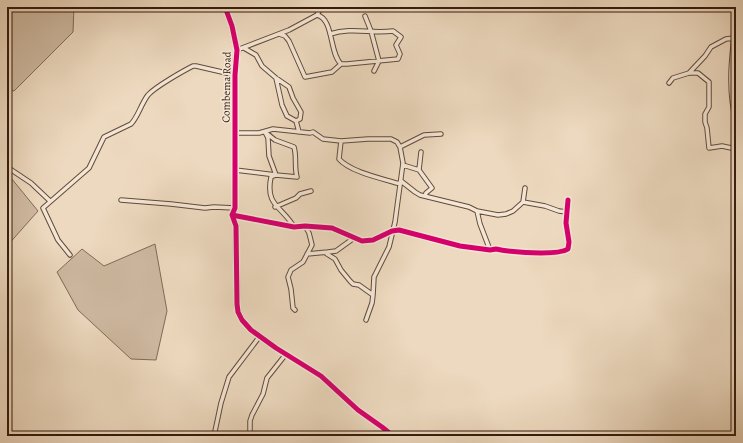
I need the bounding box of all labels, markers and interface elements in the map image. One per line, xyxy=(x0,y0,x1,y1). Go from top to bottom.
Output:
street label: Combema Road xyxy=(218,51,235,123)

